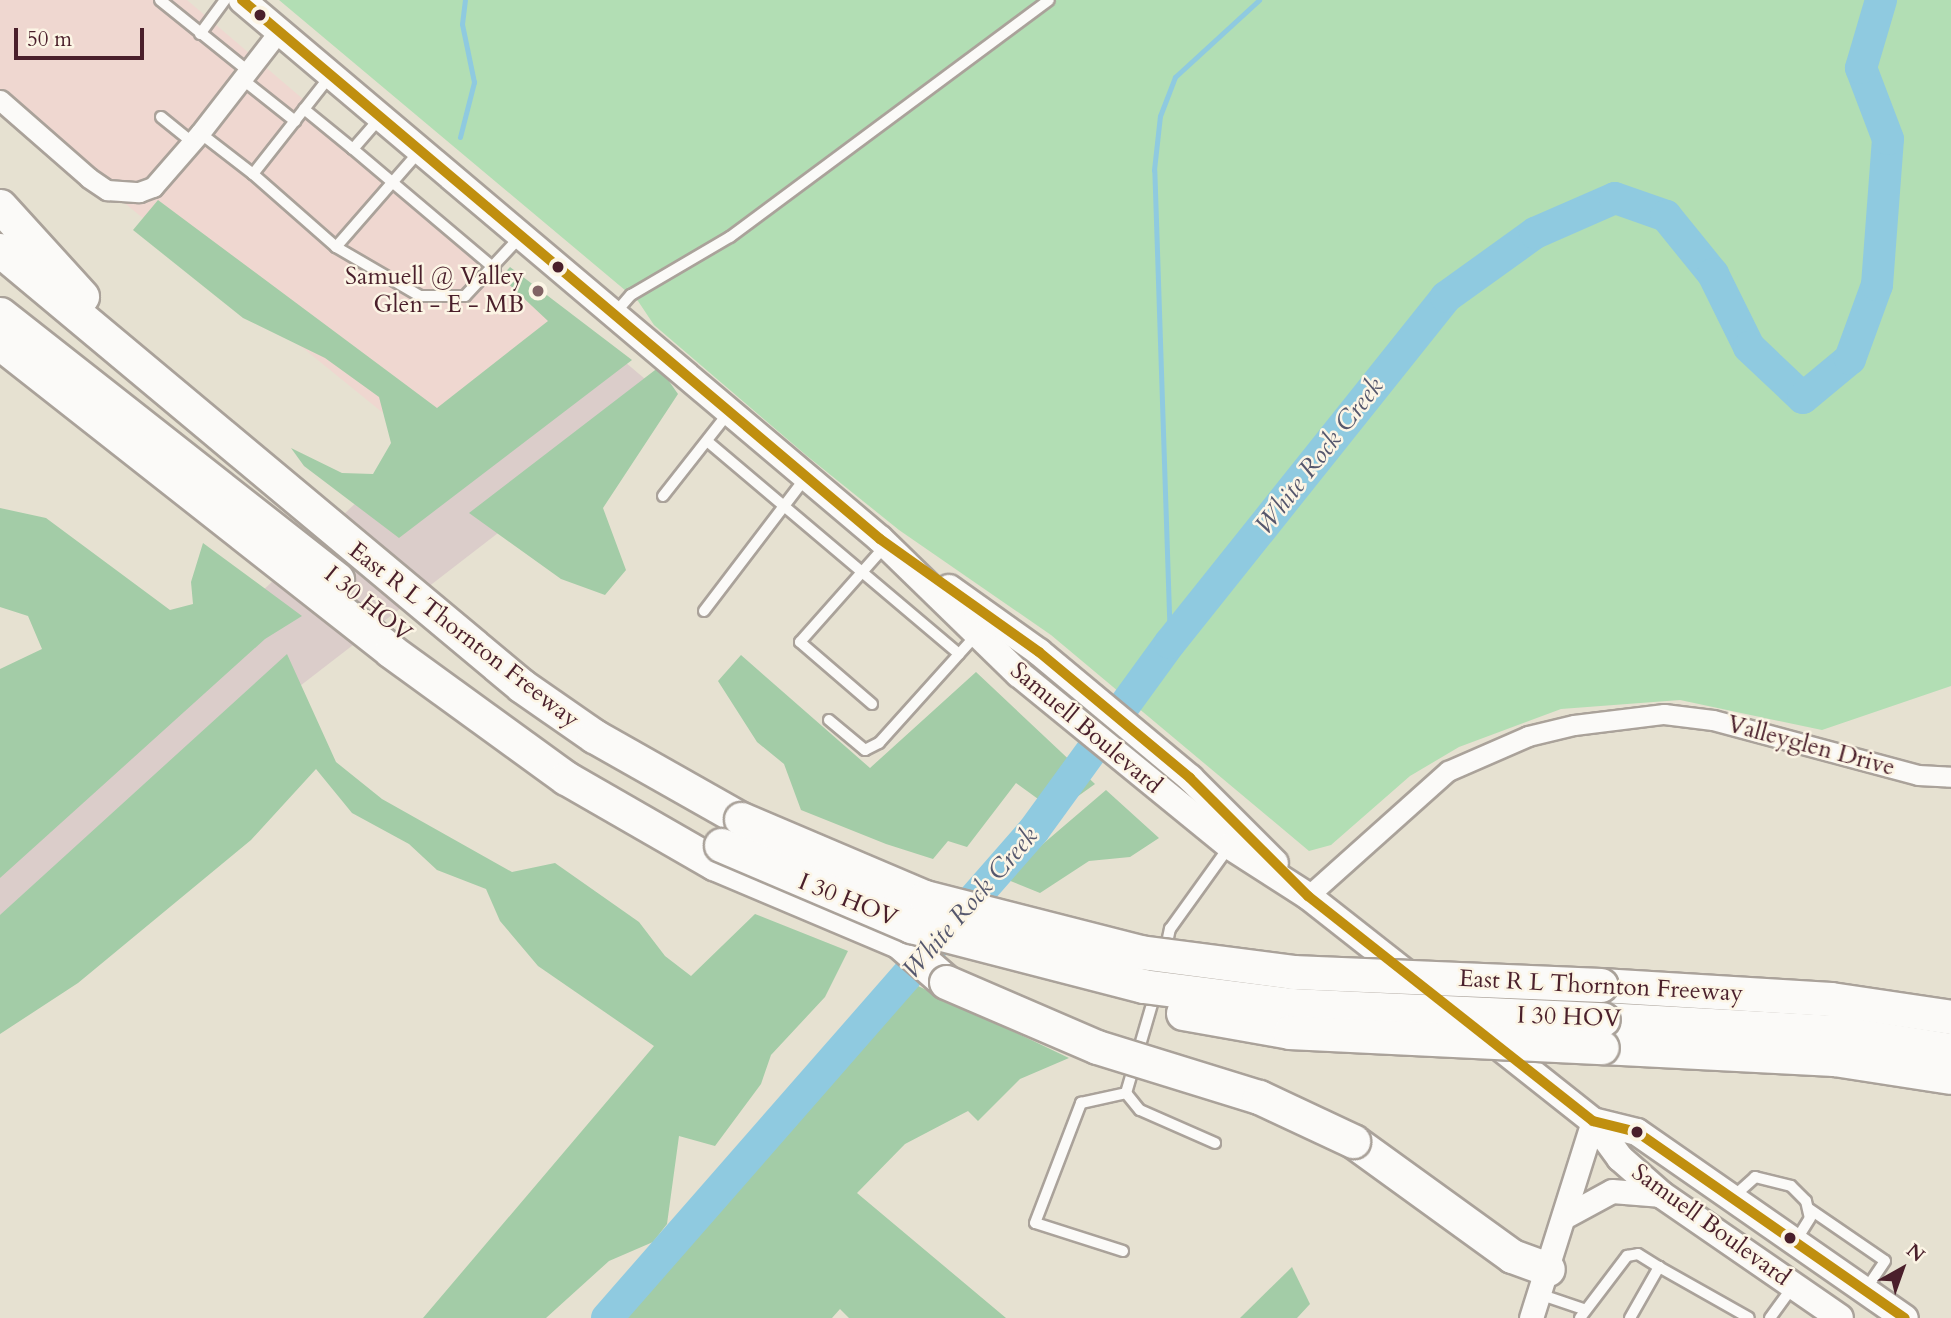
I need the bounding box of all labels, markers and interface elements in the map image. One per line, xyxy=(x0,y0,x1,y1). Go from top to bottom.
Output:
unlabelled marker xyxy=(253,8,267,22)
scale bar xyxy=(18,14,147,58)
text: 50 m xyxy=(27,25,72,54)
unlabelled marker xyxy=(551,260,565,274)
place label: Samuell @ Valley Glen - E - MB xyxy=(345,263,524,319)
marker: Samuell @ Valley Glen - E - MB xyxy=(530,283,546,299)
water label: White Rock Creek xyxy=(1248,371,1390,541)
street label: East R L Thornton Freeway xyxy=(343,536,585,734)
street label: I 30 HOV xyxy=(318,560,418,648)
street label: Samuell Boulevard xyxy=(1004,656,1168,800)
street label: Valleyglen Drive xyxy=(1724,710,1898,782)
water label: White Rock Creek xyxy=(896,821,1044,985)
street label: I 30 HOV xyxy=(794,867,902,933)
street label: East R L Thornton Freeway xyxy=(1458,964,1744,1008)
street label: I 30 HOV xyxy=(1516,1001,1622,1033)
unlabelled marker xyxy=(1630,1125,1644,1139)
street label: Samuell Boulevard xyxy=(1626,1158,1796,1292)
unlabelled marker xyxy=(1783,1231,1797,1245)
north arrow xyxy=(1867,1234,1937,1304)
text: N xyxy=(1901,1238,1930,1268)

